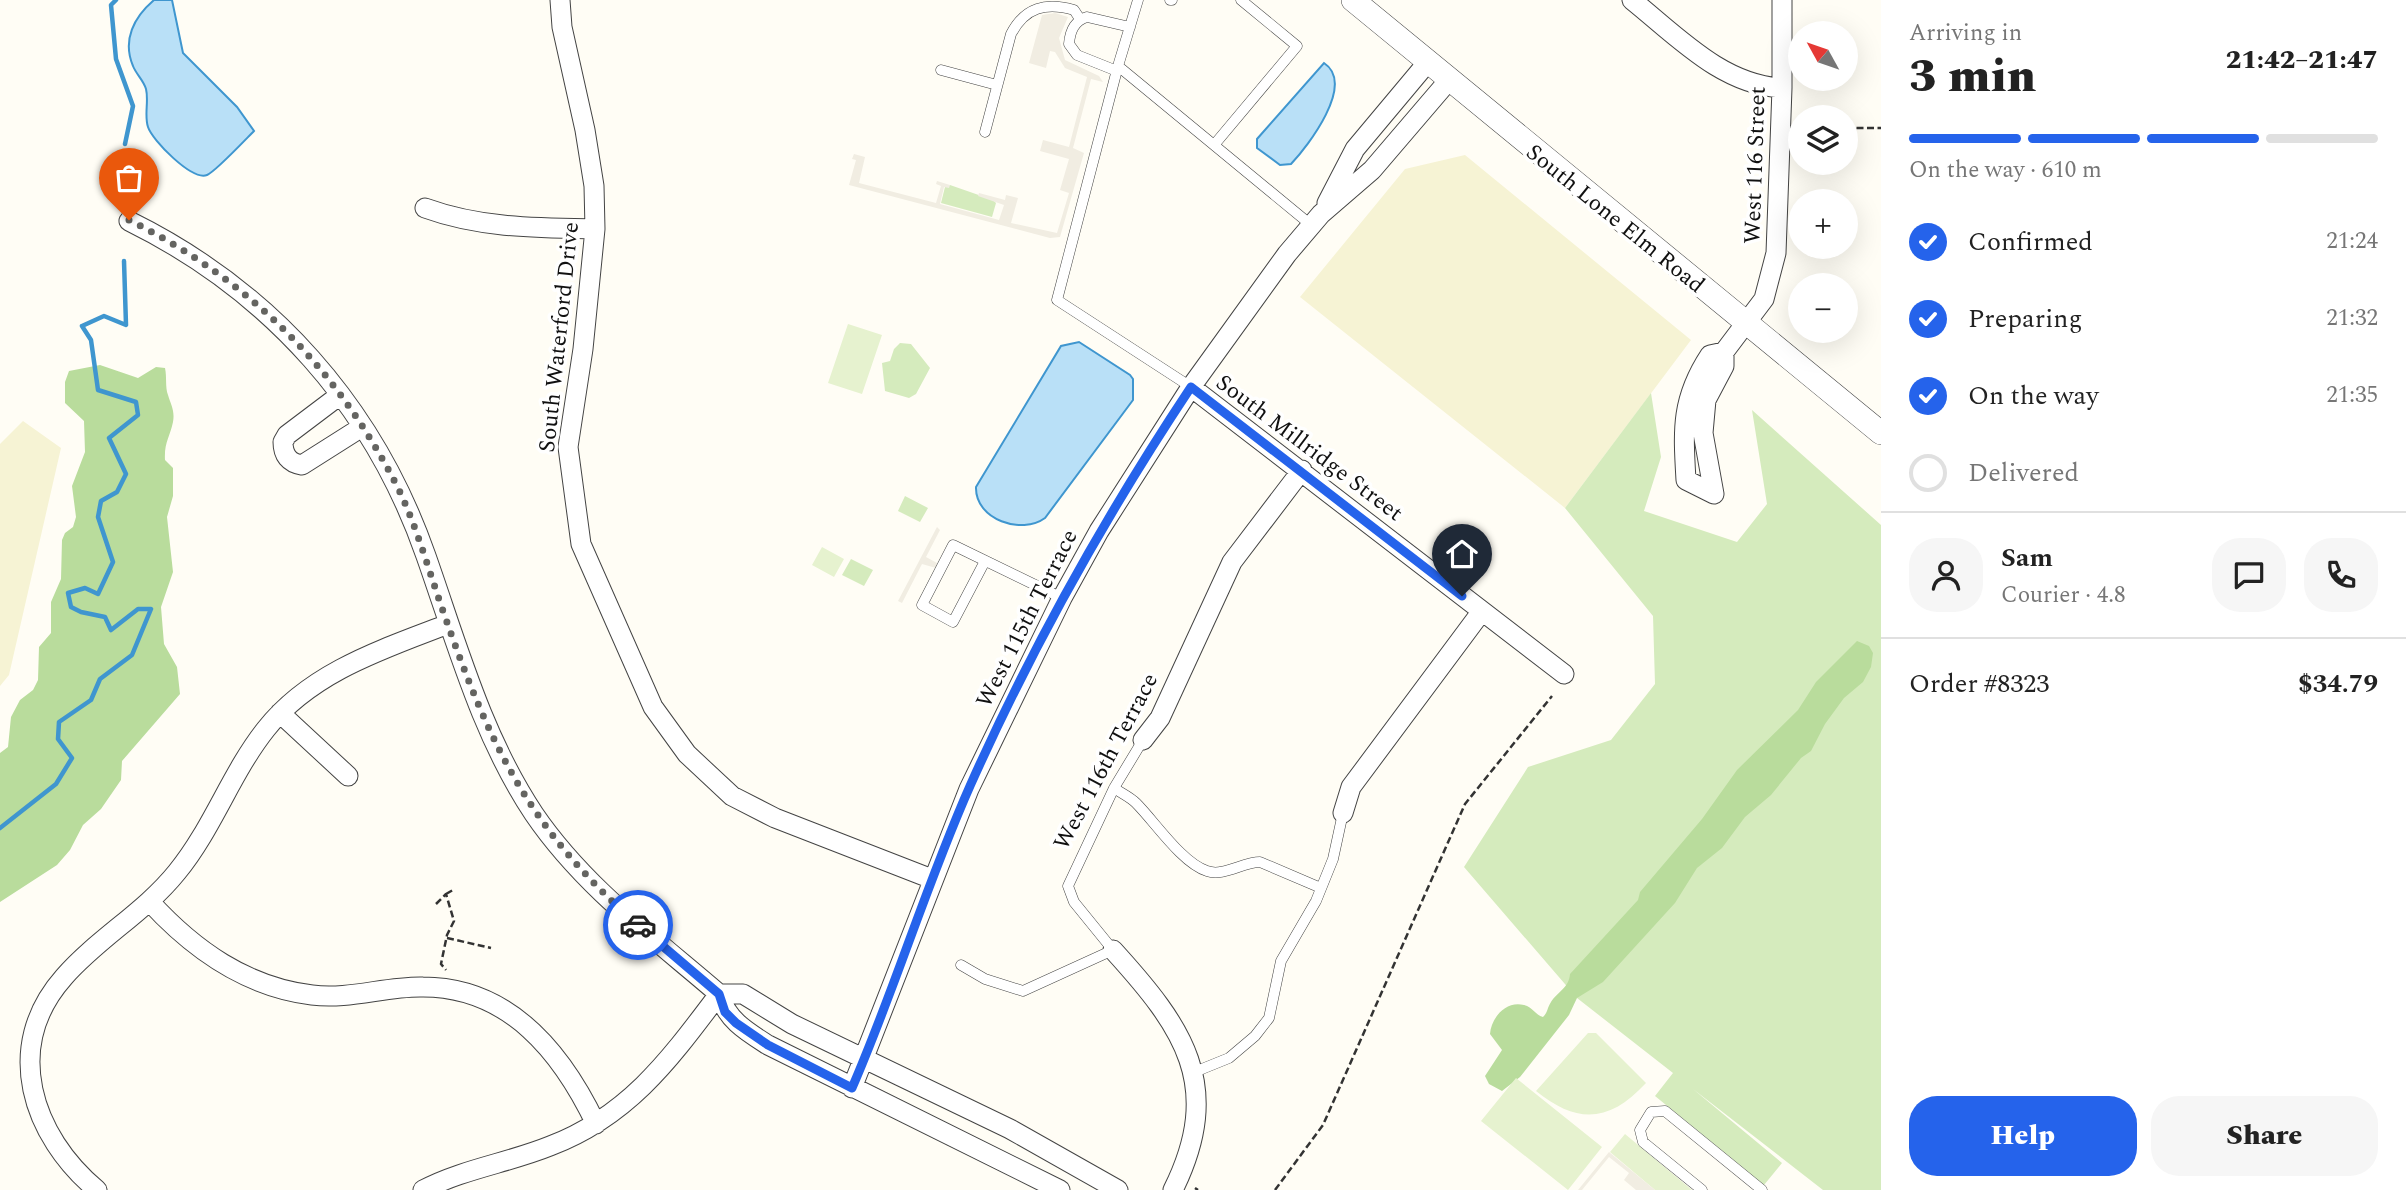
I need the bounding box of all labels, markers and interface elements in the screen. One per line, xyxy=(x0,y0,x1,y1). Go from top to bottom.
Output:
text: Arriving in xyxy=(1909,16,2022,51)
north arrow xyxy=(1788,21,1858,91)
map controls xyxy=(1788,21,1858,343)
text: 21:42–21:47 xyxy=(2226,40,2378,80)
text: 3 min xyxy=(1909,42,2036,112)
street label: West 116 Street xyxy=(1735,86,1776,244)
button: layers xyxy=(1788,105,1858,175)
street label: South Lone Elm Road xyxy=(1518,136,1712,303)
pin xyxy=(99,148,159,220)
text: On the way · 610 m xyxy=(1909,153,2102,188)
icon: bag xyxy=(110,159,148,197)
button: + xyxy=(1788,189,1858,259)
street label: South Waterford Drive xyxy=(530,220,589,454)
text: Confirmed xyxy=(1968,222,2093,262)
icon: check xyxy=(1909,223,1947,261)
text: 21:24 xyxy=(2326,224,2378,259)
button: − xyxy=(1788,273,1858,343)
text: Preparing xyxy=(1968,299,2082,339)
icon: check xyxy=(1909,300,1947,338)
text: 21:32 xyxy=(2326,301,2378,336)
street label: South Millridge Street xyxy=(1208,366,1410,530)
text: On the way xyxy=(1968,376,2099,416)
icon: check xyxy=(1909,377,1947,415)
text: 21:35 xyxy=(2326,378,2378,413)
text: Delivered xyxy=(1968,453,2079,493)
street label: West 115th Terrace xyxy=(967,523,1087,714)
pin xyxy=(1432,524,1492,596)
icon: home xyxy=(1443,535,1481,573)
button: person xyxy=(1909,538,1983,612)
text: Sam xyxy=(2001,538,2053,578)
button: chat xyxy=(2212,538,2286,612)
button: phone xyxy=(2304,538,2378,612)
text: Courier · 4.8 xyxy=(2001,578,2126,613)
text: Order #8323 xyxy=(1909,664,2049,704)
text: $34.79 xyxy=(2298,664,2378,704)
street label: West 116th Terrace xyxy=(1045,667,1168,856)
courier xyxy=(603,890,673,960)
icon: car xyxy=(619,906,657,944)
button: Help xyxy=(1909,1096,2137,1176)
button: Share xyxy=(2151,1096,2378,1176)

